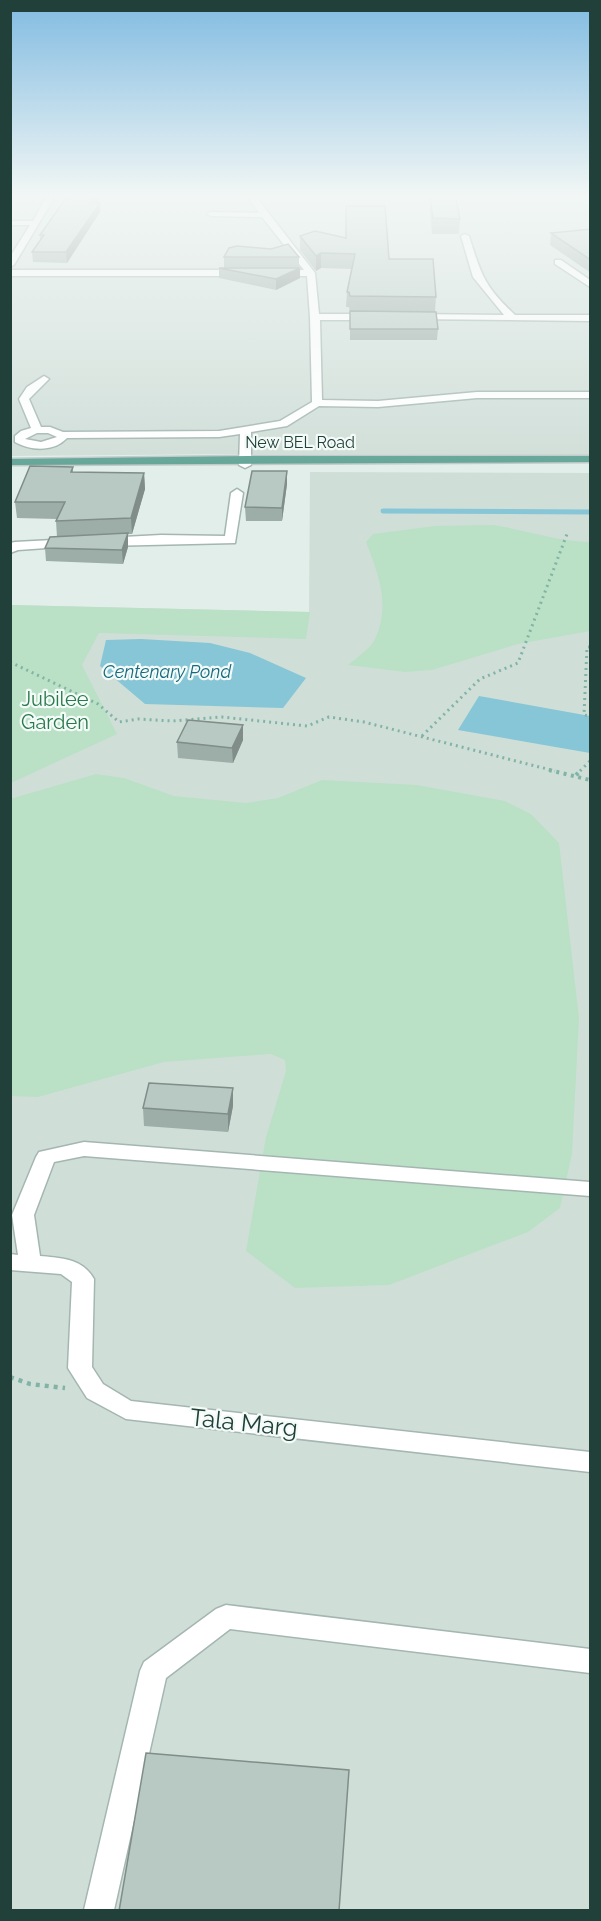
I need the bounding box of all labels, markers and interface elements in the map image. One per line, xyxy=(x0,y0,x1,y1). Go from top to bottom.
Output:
street label: New BEL Road xyxy=(245,433,355,452)
water label: Centenary Pond xyxy=(103,661,232,682)
park label: Jubilee Garden xyxy=(21,687,89,734)
street label: Tala Marg xyxy=(189,1402,299,1443)

